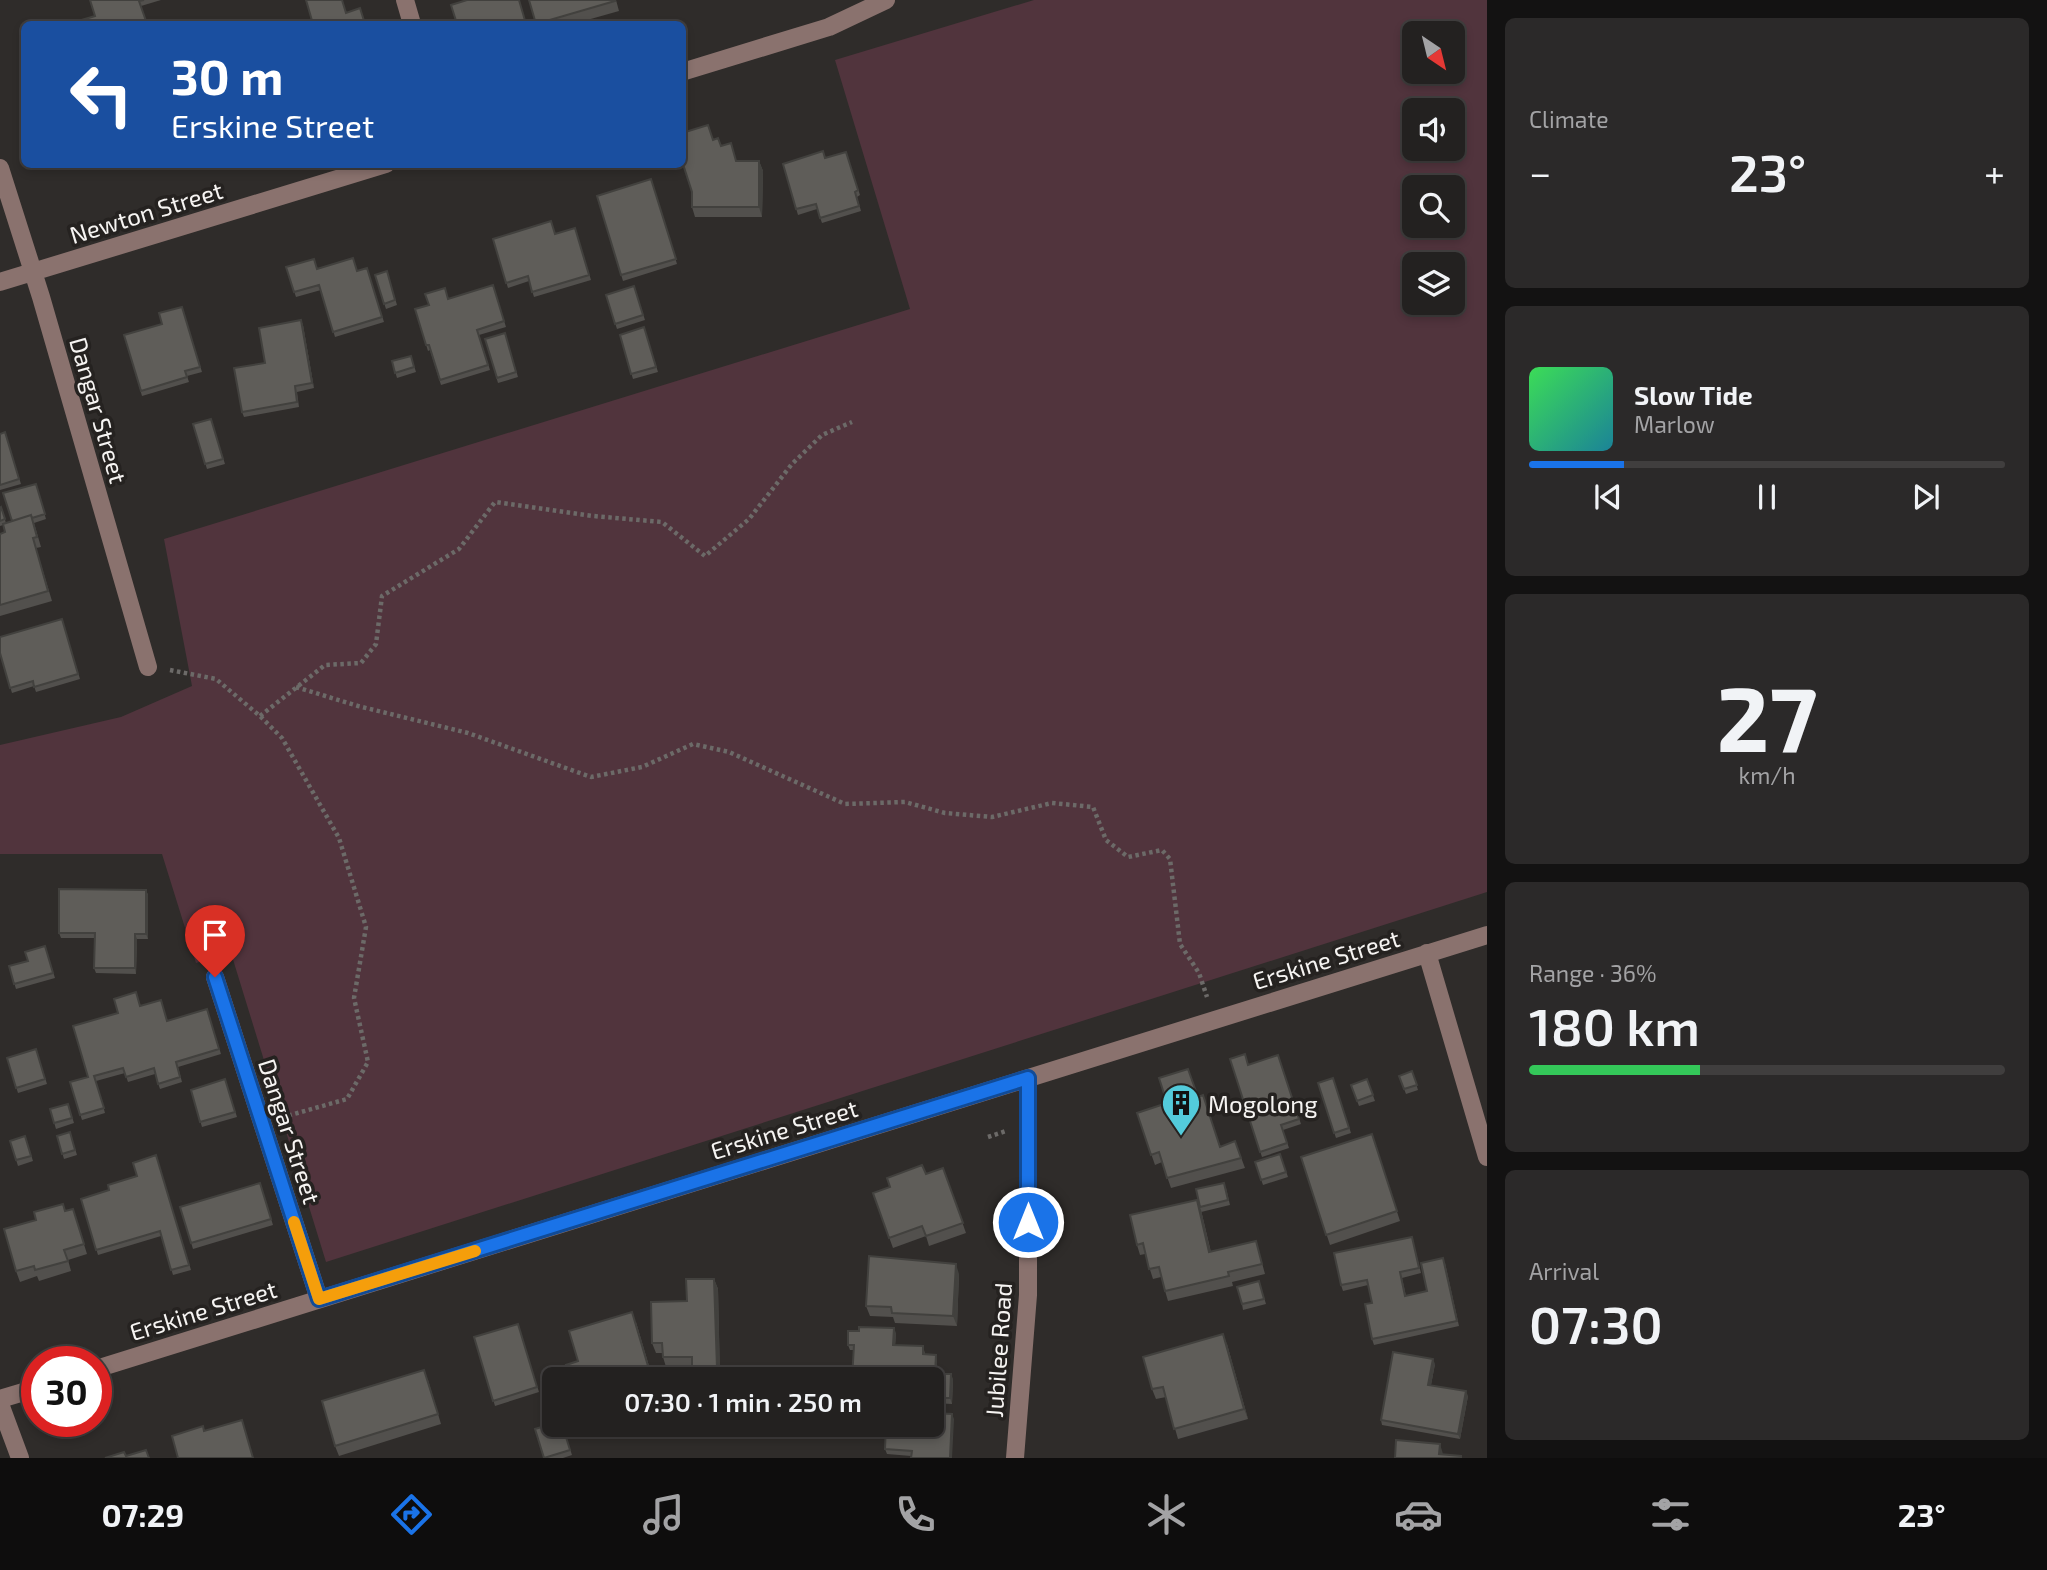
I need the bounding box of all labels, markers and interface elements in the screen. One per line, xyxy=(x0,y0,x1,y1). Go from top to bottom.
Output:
north arrow xyxy=(1402,21,1465,84)
map controls xyxy=(1402,21,1465,315)
text: 30 m xyxy=(171,46,283,105)
icon: left xyxy=(56,49,147,140)
button: sound xyxy=(1402,98,1465,161)
text: Climate xyxy=(1529,105,1609,133)
text: Erskine Street xyxy=(171,106,374,144)
text: 23° xyxy=(1729,140,1806,202)
text: − xyxy=(1529,149,1551,195)
text: + xyxy=(1984,149,2005,195)
street label: Newton Street xyxy=(66,175,226,249)
button: search xyxy=(1402,175,1465,238)
button: layers xyxy=(1402,252,1465,315)
street label: Dangar Street xyxy=(64,334,134,486)
text: Slow Tide xyxy=(1634,379,1753,410)
text: Marlow xyxy=(1634,410,1715,438)
icon: previous xyxy=(1589,478,1627,516)
icon: pause xyxy=(1748,478,1786,516)
icon: next xyxy=(1907,478,1945,516)
text: 27 xyxy=(1717,661,1817,770)
text: km/h xyxy=(1738,761,1796,789)
pin xyxy=(185,905,245,977)
icon: arrive xyxy=(196,916,234,954)
street label: Erskine Street xyxy=(1249,923,1403,995)
text: Range · 36% xyxy=(1529,959,1657,987)
text: 180 km xyxy=(1529,994,1700,1056)
street label: Dangar Street xyxy=(253,1055,327,1207)
building icon: Mogolong xyxy=(1160,1082,1202,1137)
place label: Mogolong xyxy=(1208,1089,1318,1118)
street label: Erskine Street xyxy=(707,1093,861,1165)
position arrow xyxy=(991,1185,1065,1259)
text: Arrival xyxy=(1529,1257,1599,1285)
street label: Erskine Street xyxy=(126,1274,280,1346)
street label: Jubilee Road xyxy=(979,1282,1017,1418)
text: 07:30 xyxy=(1529,1292,1663,1354)
speed limit sign: 30 xyxy=(21,1346,112,1437)
text: 07:30 · 1 min · 250 m xyxy=(624,1386,862,1417)
icon: directions xyxy=(387,1490,436,1539)
icon: music xyxy=(639,1490,688,1539)
icon: phone xyxy=(891,1490,940,1539)
icon: climate xyxy=(1142,1490,1191,1539)
icon: car xyxy=(1394,1490,1443,1539)
icon: filters xyxy=(1646,1490,1695,1539)
text: 07:29 xyxy=(101,1495,184,1533)
text: 23° xyxy=(1898,1495,1946,1533)

